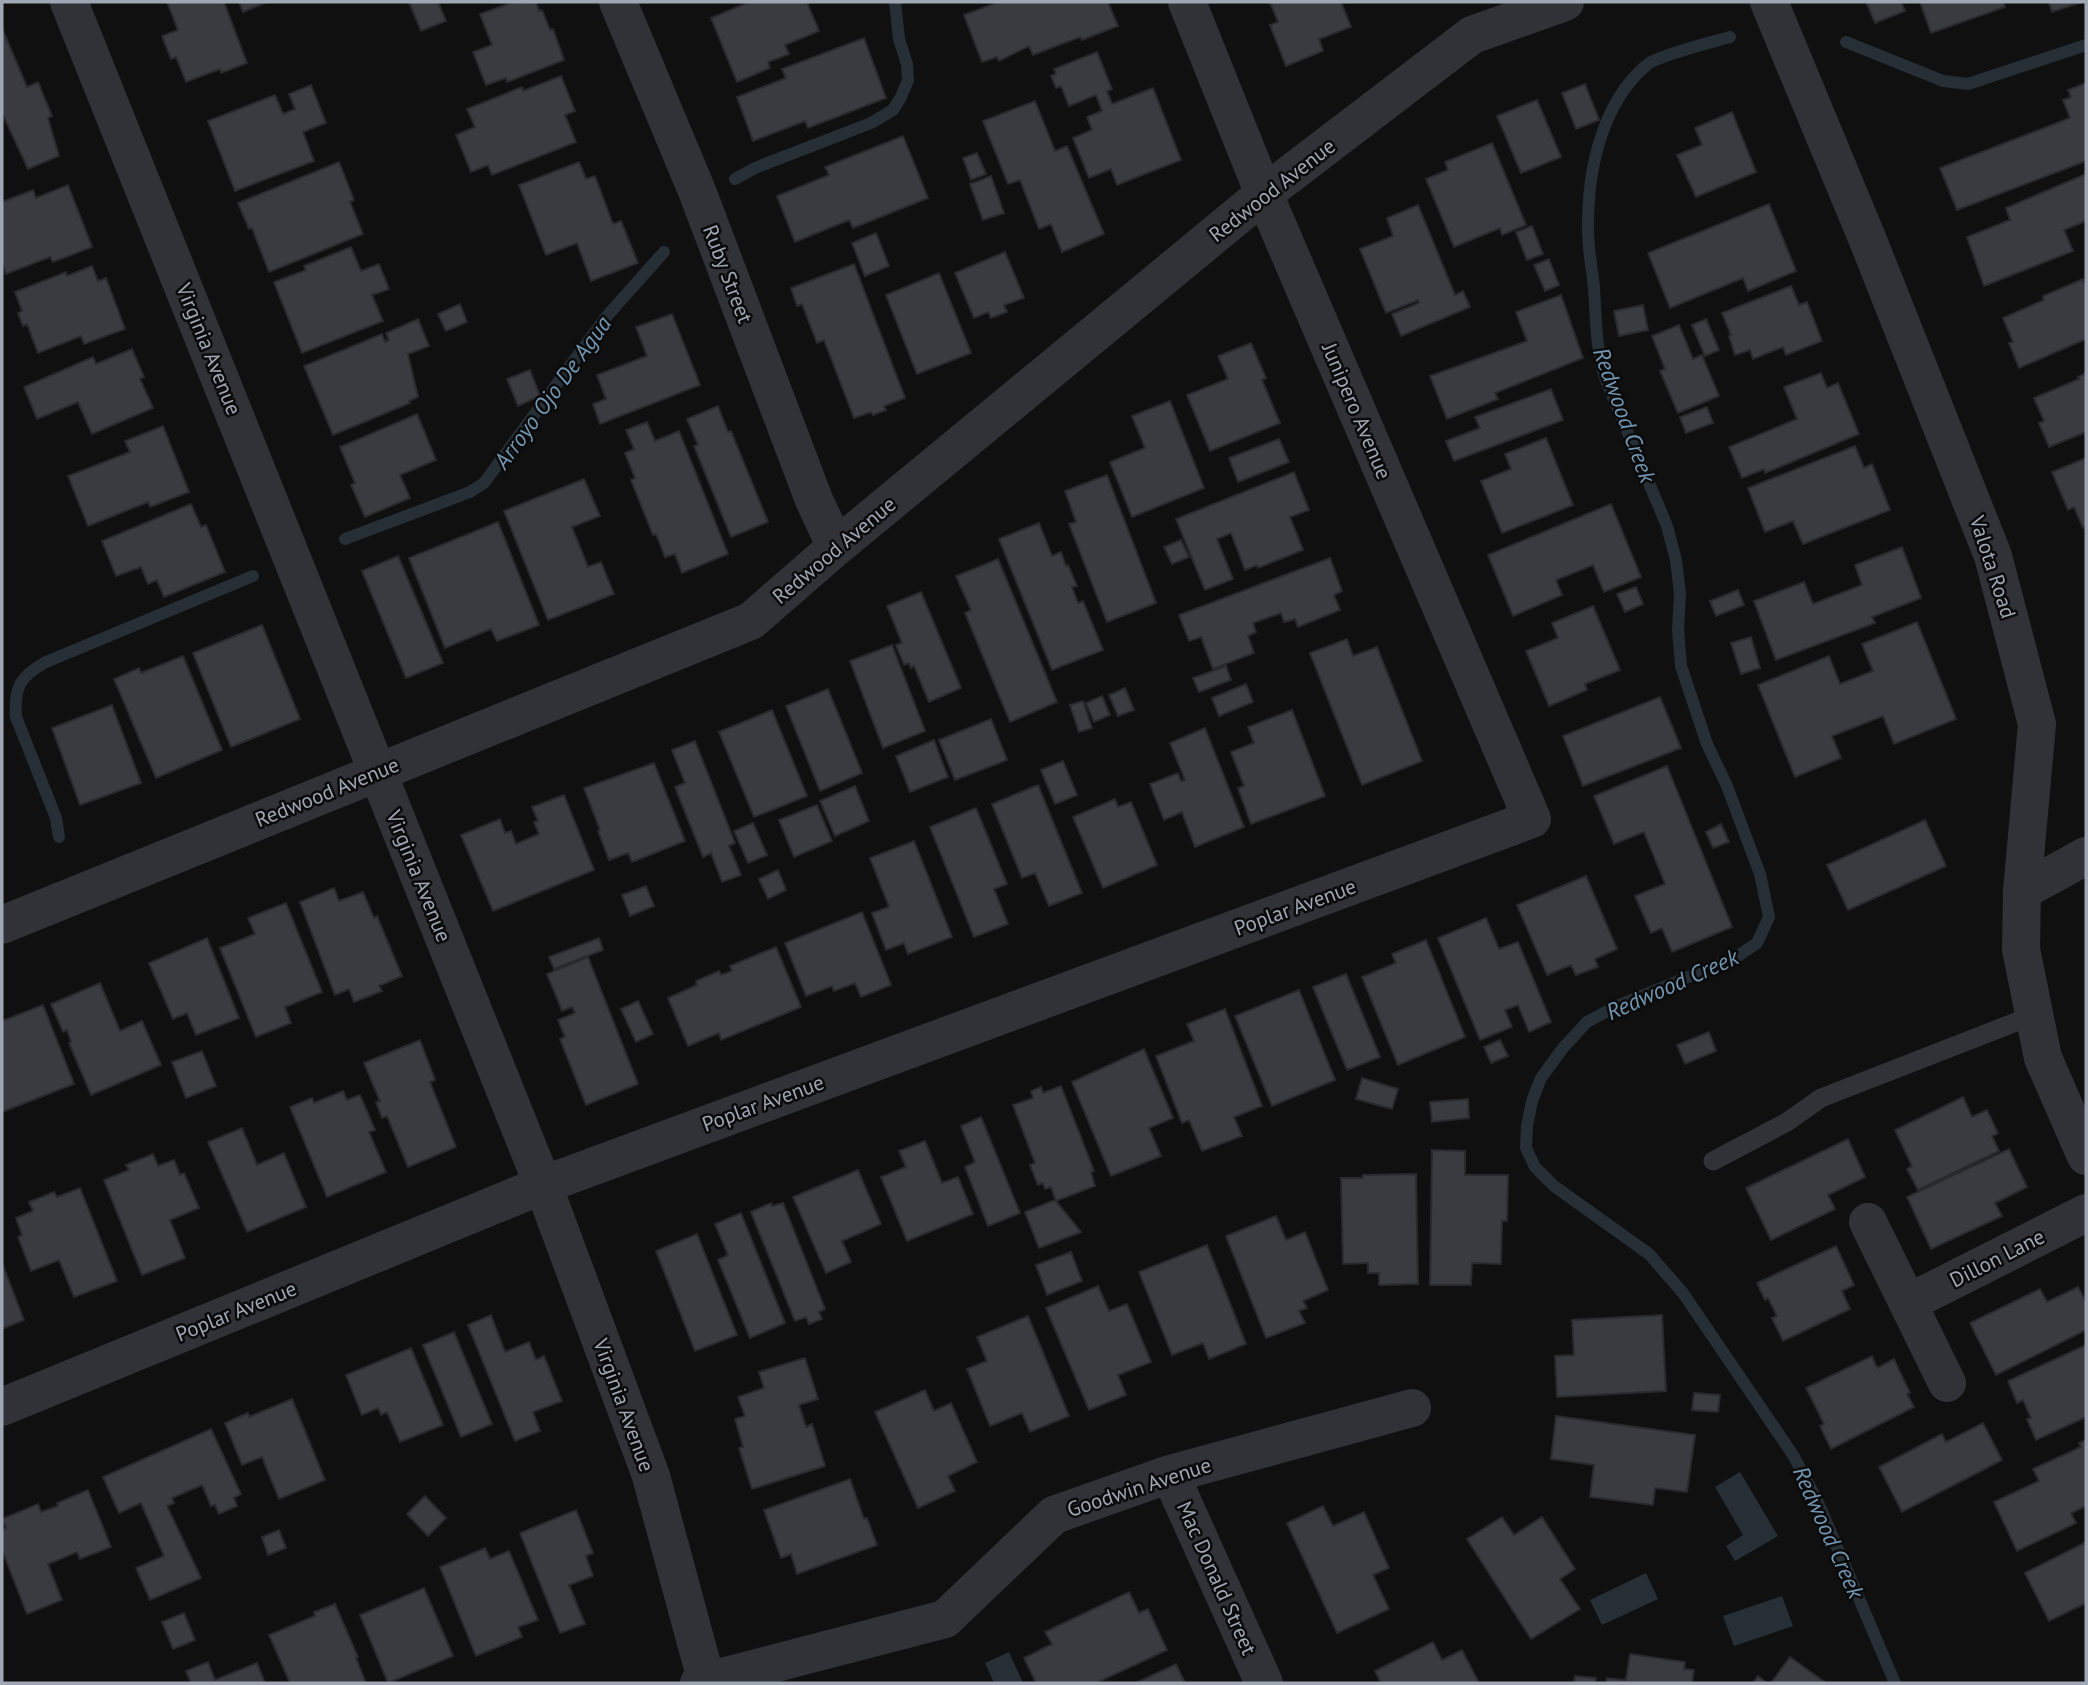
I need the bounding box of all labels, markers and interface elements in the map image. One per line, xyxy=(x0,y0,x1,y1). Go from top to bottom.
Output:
street label: Redwood Avenue xyxy=(1203,132,1341,248)
street label: Ruby Street xyxy=(697,221,759,327)
street label: Virginia Avenue xyxy=(170,278,248,419)
water label: Arroyo Ojo De Agua xyxy=(486,310,617,475)
street label: Junipero Avenue xyxy=(1316,338,1398,483)
water label: Redwood Creek xyxy=(1587,343,1663,488)
street label: Redwood Avenue xyxy=(767,490,901,610)
street label: Valota Road xyxy=(1963,511,2022,622)
street label: Redwood Avenue xyxy=(251,751,403,833)
street label: Virginia Avenue xyxy=(380,805,458,946)
street label: Poplar Avenue xyxy=(1230,872,1360,942)
water label: Redwood Creek xyxy=(1601,941,1744,1026)
street label: Poplar Avenue xyxy=(698,1068,828,1138)
street label: Dillon Lane xyxy=(1945,1223,2049,1293)
street label: Poplar Avenue xyxy=(172,1275,300,1347)
street label: Virginia Avenue xyxy=(587,1334,661,1475)
street label: Goodwin Avenue xyxy=(1064,1451,1214,1523)
water label: Redwood Creek xyxy=(1787,1461,1872,1604)
street label: Mac Donald Street xyxy=(1171,1497,1263,1659)

